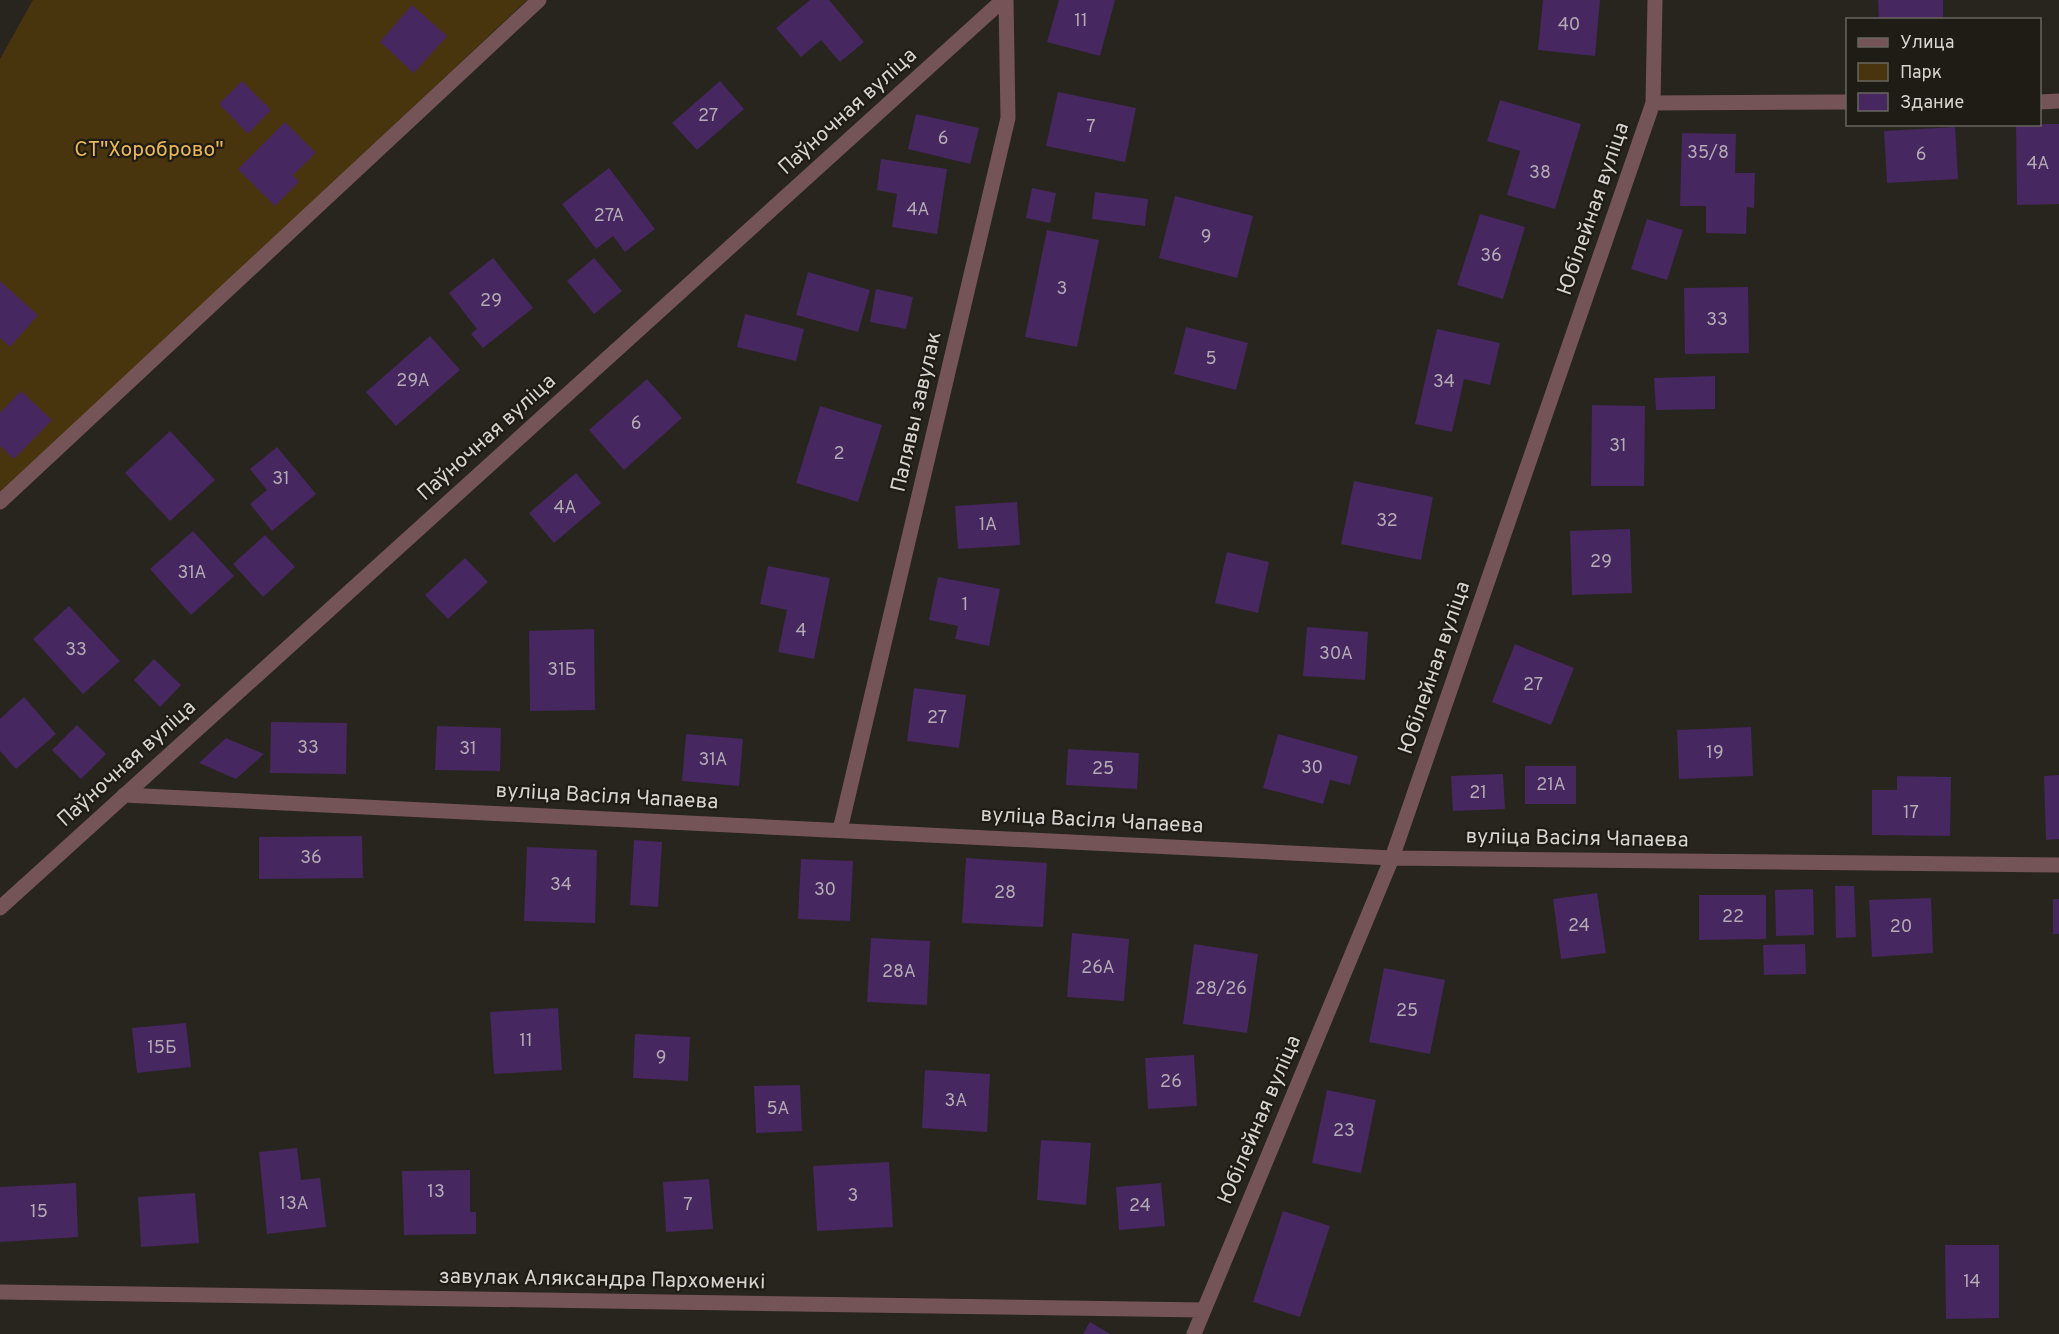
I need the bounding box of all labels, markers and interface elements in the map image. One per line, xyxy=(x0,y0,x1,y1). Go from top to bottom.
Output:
house number: 11 xyxy=(1074,10,1088,33)
house number: 40 xyxy=(1558,14,1580,37)
legend xyxy=(1846,18,2041,126)
text: Улица xyxy=(1900,32,1954,55)
street label: Паўночная вуліца xyxy=(773,43,923,181)
text: Парк xyxy=(1900,62,1942,85)
text: Здание xyxy=(1900,92,1964,115)
house number: 27 xyxy=(698,105,718,128)
house number: 7 xyxy=(1086,116,1096,139)
street label: Юбілейная вуліца xyxy=(1552,119,1636,299)
house number: 6 xyxy=(938,128,948,151)
park label: СТ"Хороброво" xyxy=(74,137,224,164)
house number: 35/8 xyxy=(1687,142,1729,165)
house number: 6 xyxy=(1916,144,1926,167)
house number: 4А xyxy=(2026,153,2050,176)
house number: 38 xyxy=(1529,162,1551,185)
house number: 4А xyxy=(906,199,930,222)
house number: 27А xyxy=(594,205,624,228)
house number: 9 xyxy=(1201,226,1211,249)
house number: 36 xyxy=(1480,245,1502,268)
house number: 3 xyxy=(1057,278,1067,301)
house number: 29 xyxy=(480,290,502,313)
house number: 33 xyxy=(1706,309,1728,332)
street label: Палявы завулак xyxy=(885,329,949,495)
house number: 5 xyxy=(1205,348,1217,371)
street label: Паўночная вуліца xyxy=(412,369,562,507)
house number: 29А xyxy=(396,370,430,393)
house number: 34 xyxy=(1433,371,1455,394)
house number: 6 xyxy=(631,413,641,436)
house number: 31 xyxy=(1609,435,1627,458)
house number: 2 xyxy=(833,443,845,466)
house number: 31 xyxy=(272,468,290,491)
house number: 4А xyxy=(553,497,577,520)
house number: 32 xyxy=(1376,510,1398,533)
house number: 1А xyxy=(979,514,997,537)
house number: 29 xyxy=(1590,551,1612,574)
house number: 31А xyxy=(177,562,207,585)
street label: Юбілейная вуліца xyxy=(1393,578,1477,758)
house number: 1 xyxy=(962,594,968,617)
house number: 4 xyxy=(795,620,807,643)
house number: 33 xyxy=(65,639,87,662)
house number: 30А xyxy=(1319,643,1353,666)
house number: 31Б xyxy=(547,659,577,682)
house number: 27 xyxy=(1523,674,1543,697)
street label: Паўночная вуліца xyxy=(52,695,202,833)
house number: 27 xyxy=(927,707,947,730)
house number: 33 xyxy=(297,737,319,760)
house number: 31 xyxy=(459,738,477,761)
house number: 19 xyxy=(1706,742,1724,765)
house number: 31А xyxy=(698,749,728,772)
house number: 30 xyxy=(1301,757,1323,780)
house number: 25 xyxy=(1092,758,1114,781)
house number: 21А xyxy=(1536,774,1566,797)
street label: вуліца Васіля Чапаева xyxy=(495,778,719,816)
house number: 21 xyxy=(1469,782,1487,805)
street label: вуліца Васіля Чапаева xyxy=(980,802,1204,840)
house number: 17 xyxy=(1903,802,1919,825)
street label: вуліца Васіля Чапаева xyxy=(1465,824,1689,854)
house number: 36 xyxy=(300,847,322,870)
house number: 34 xyxy=(550,874,572,897)
house number: 30 xyxy=(814,879,836,902)
house number: 28 xyxy=(994,882,1016,905)
house number: 22 xyxy=(1722,906,1744,929)
house number: 24 xyxy=(1568,915,1590,938)
house number: 20 xyxy=(1890,916,1912,939)
house number: 26А xyxy=(1081,957,1115,980)
house number: 28А xyxy=(882,961,916,984)
house number: 28/26 xyxy=(1195,978,1247,1001)
house number: 25 xyxy=(1396,1000,1418,1023)
house number: 11 xyxy=(519,1030,533,1053)
street label: Юбілейная вуліца xyxy=(1212,1031,1308,1209)
house number: 15Б xyxy=(147,1037,177,1060)
house number: 9 xyxy=(656,1047,666,1070)
house number: 26 xyxy=(1160,1071,1182,1094)
house number: 3А xyxy=(945,1090,967,1113)
house number: 5А xyxy=(766,1098,790,1121)
house number: 23 xyxy=(1333,1120,1355,1143)
house number: 13 xyxy=(427,1181,445,1204)
house number: 3 xyxy=(848,1185,858,1208)
house number: 13А xyxy=(279,1193,309,1216)
house number: 7 xyxy=(683,1194,693,1217)
house number: 24 xyxy=(1129,1195,1151,1218)
house number: 15 xyxy=(30,1201,48,1224)
street label: завулак Аляксандра Пархоменкі xyxy=(438,1264,766,1296)
house number: 14 xyxy=(1963,1271,1981,1294)

